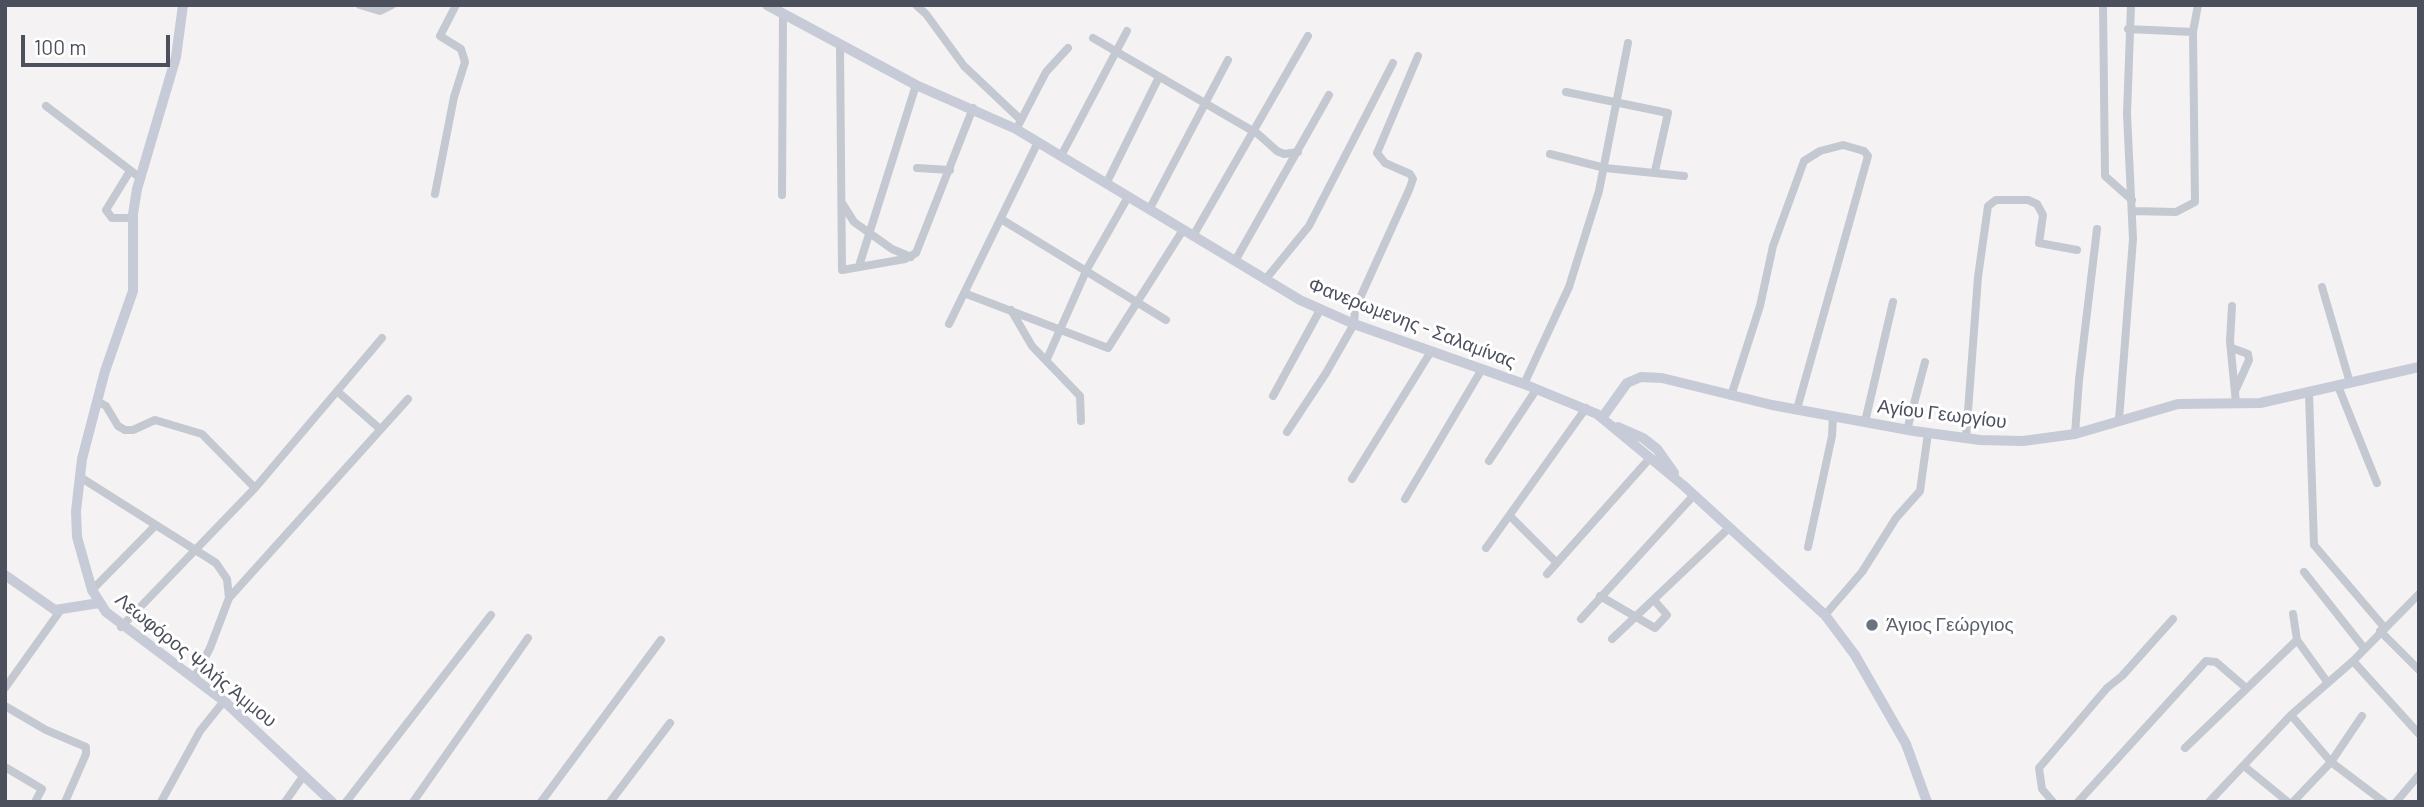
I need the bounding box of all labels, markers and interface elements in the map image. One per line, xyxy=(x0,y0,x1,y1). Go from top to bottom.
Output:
scale bar xyxy=(24,21,173,65)
text: 100 m xyxy=(34,34,87,59)
street label: Φανερωμενης - Σαλαμίνας xyxy=(1305,273,1519,373)
street label: Αγίου Γεωργίου xyxy=(1876,395,2008,433)
street label: Λεωφόρος Ψιλής Άμμου xyxy=(111,588,281,732)
place label: Άγιος Γεώργιος xyxy=(1886,614,2014,636)
marker: Άγιος Γεώργιος xyxy=(1864,617,1880,633)

